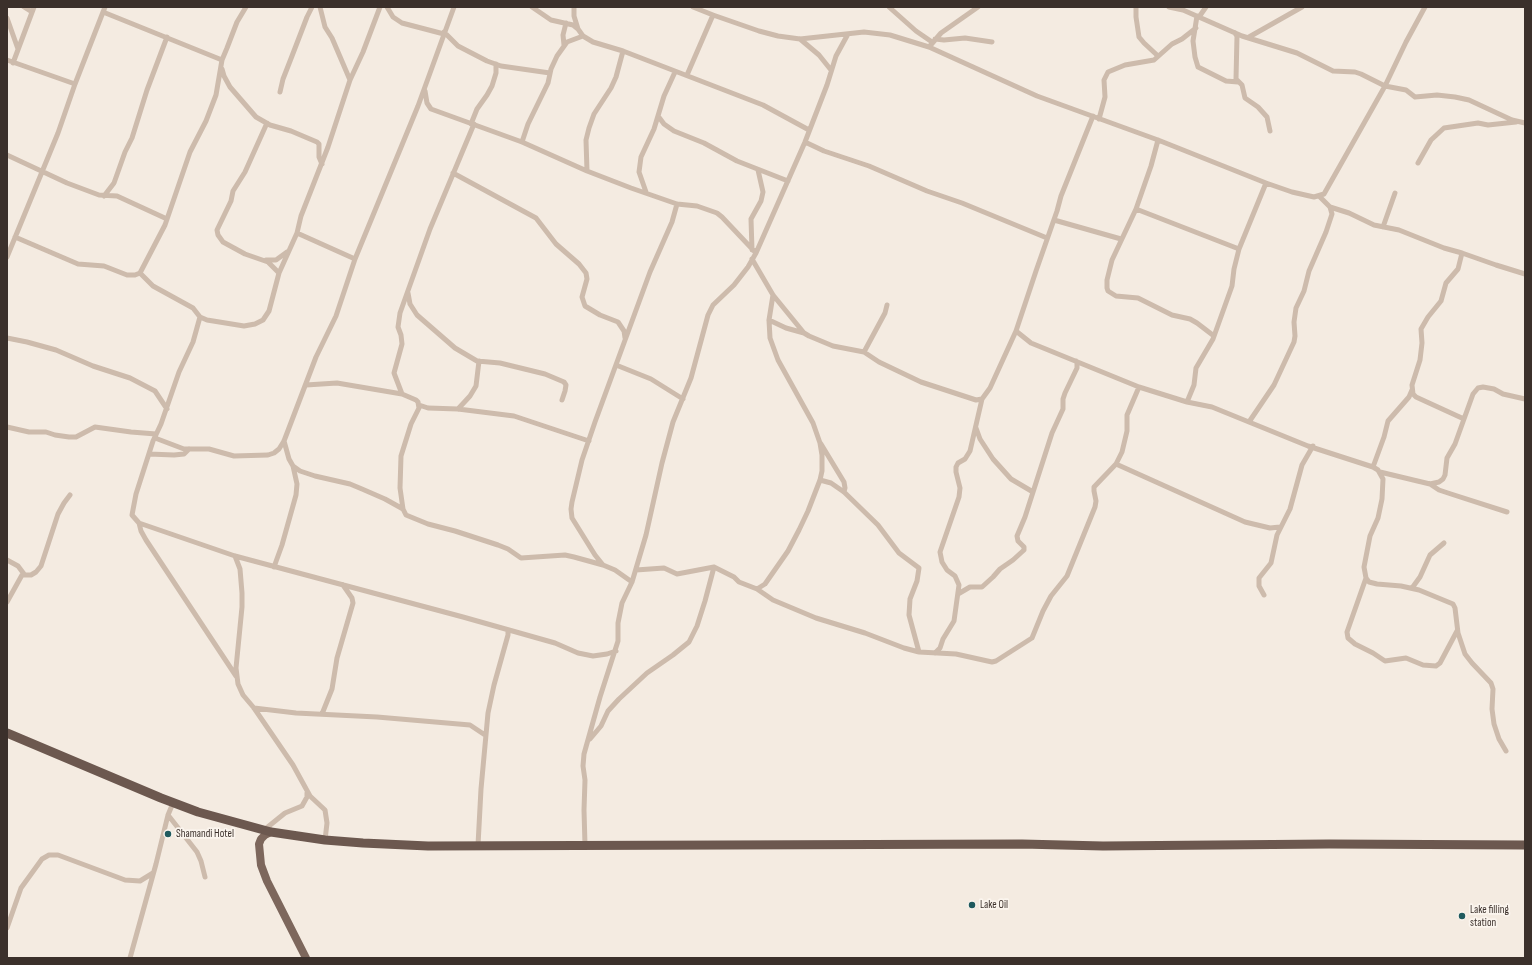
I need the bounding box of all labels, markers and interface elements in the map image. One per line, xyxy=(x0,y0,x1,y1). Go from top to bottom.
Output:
place label: Shamandi Hotel xyxy=(176,827,234,841)
marker: Shamandi Hotel xyxy=(163,829,173,839)
place label: Lake Oil xyxy=(980,898,1008,912)
marker: Lake Oil xyxy=(967,900,977,910)
place label: Lake filling station xyxy=(1470,903,1509,929)
marker: Lake filling station xyxy=(1457,911,1467,921)

